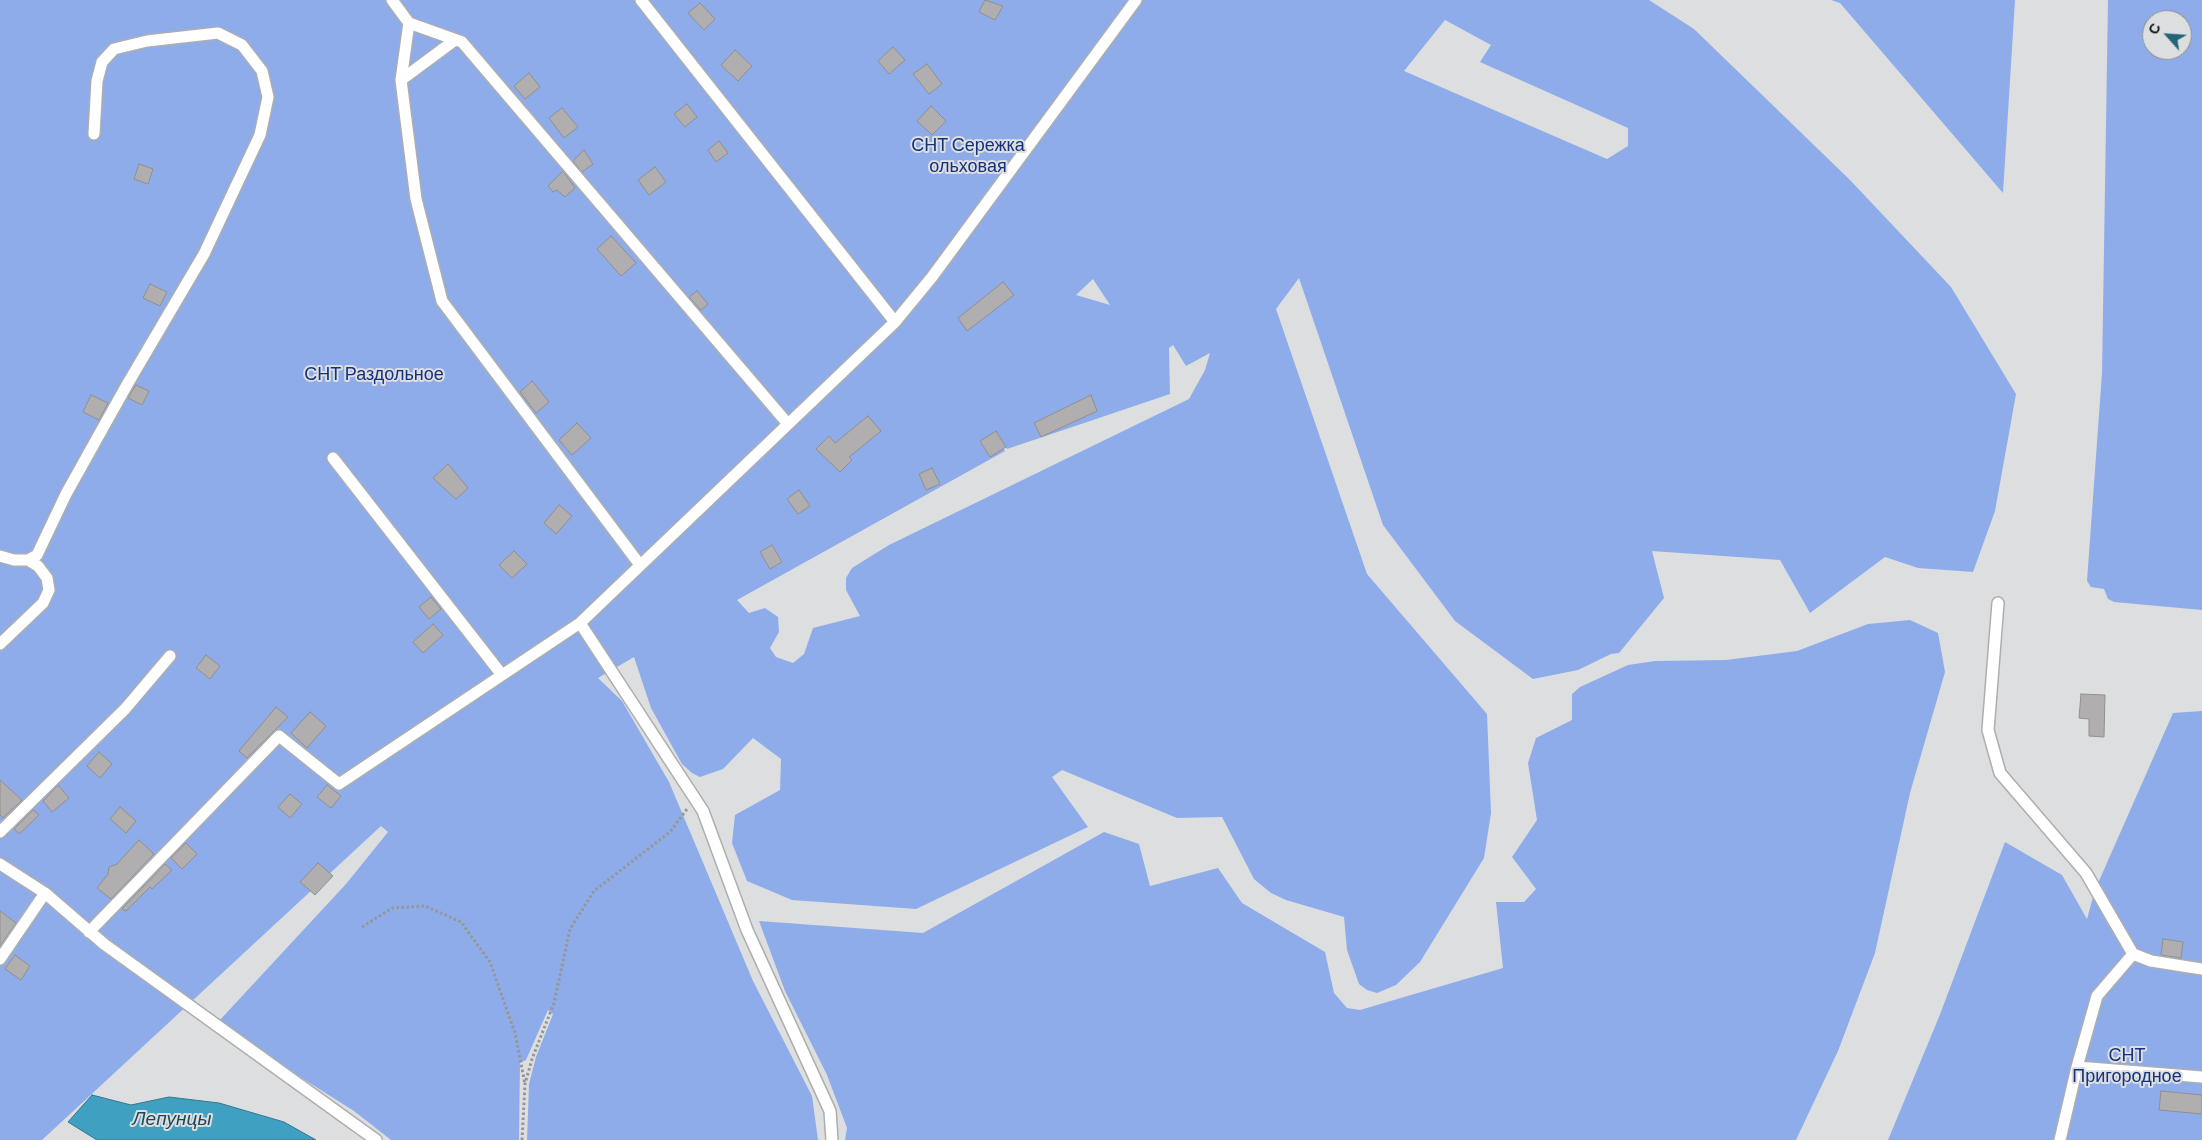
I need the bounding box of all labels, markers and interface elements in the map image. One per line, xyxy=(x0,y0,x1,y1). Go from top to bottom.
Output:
north arrow xyxy=(2142,10,2192,60)
text: С xyxy=(2144,20,2164,37)
park label: СНТ Сережка ольховая xyxy=(911,134,1025,176)
park label: СНТ Раздольное xyxy=(304,363,444,385)
park label: СНТ Пригородное xyxy=(2072,1044,2182,1086)
water label: Лепунцы xyxy=(133,1108,211,1130)

